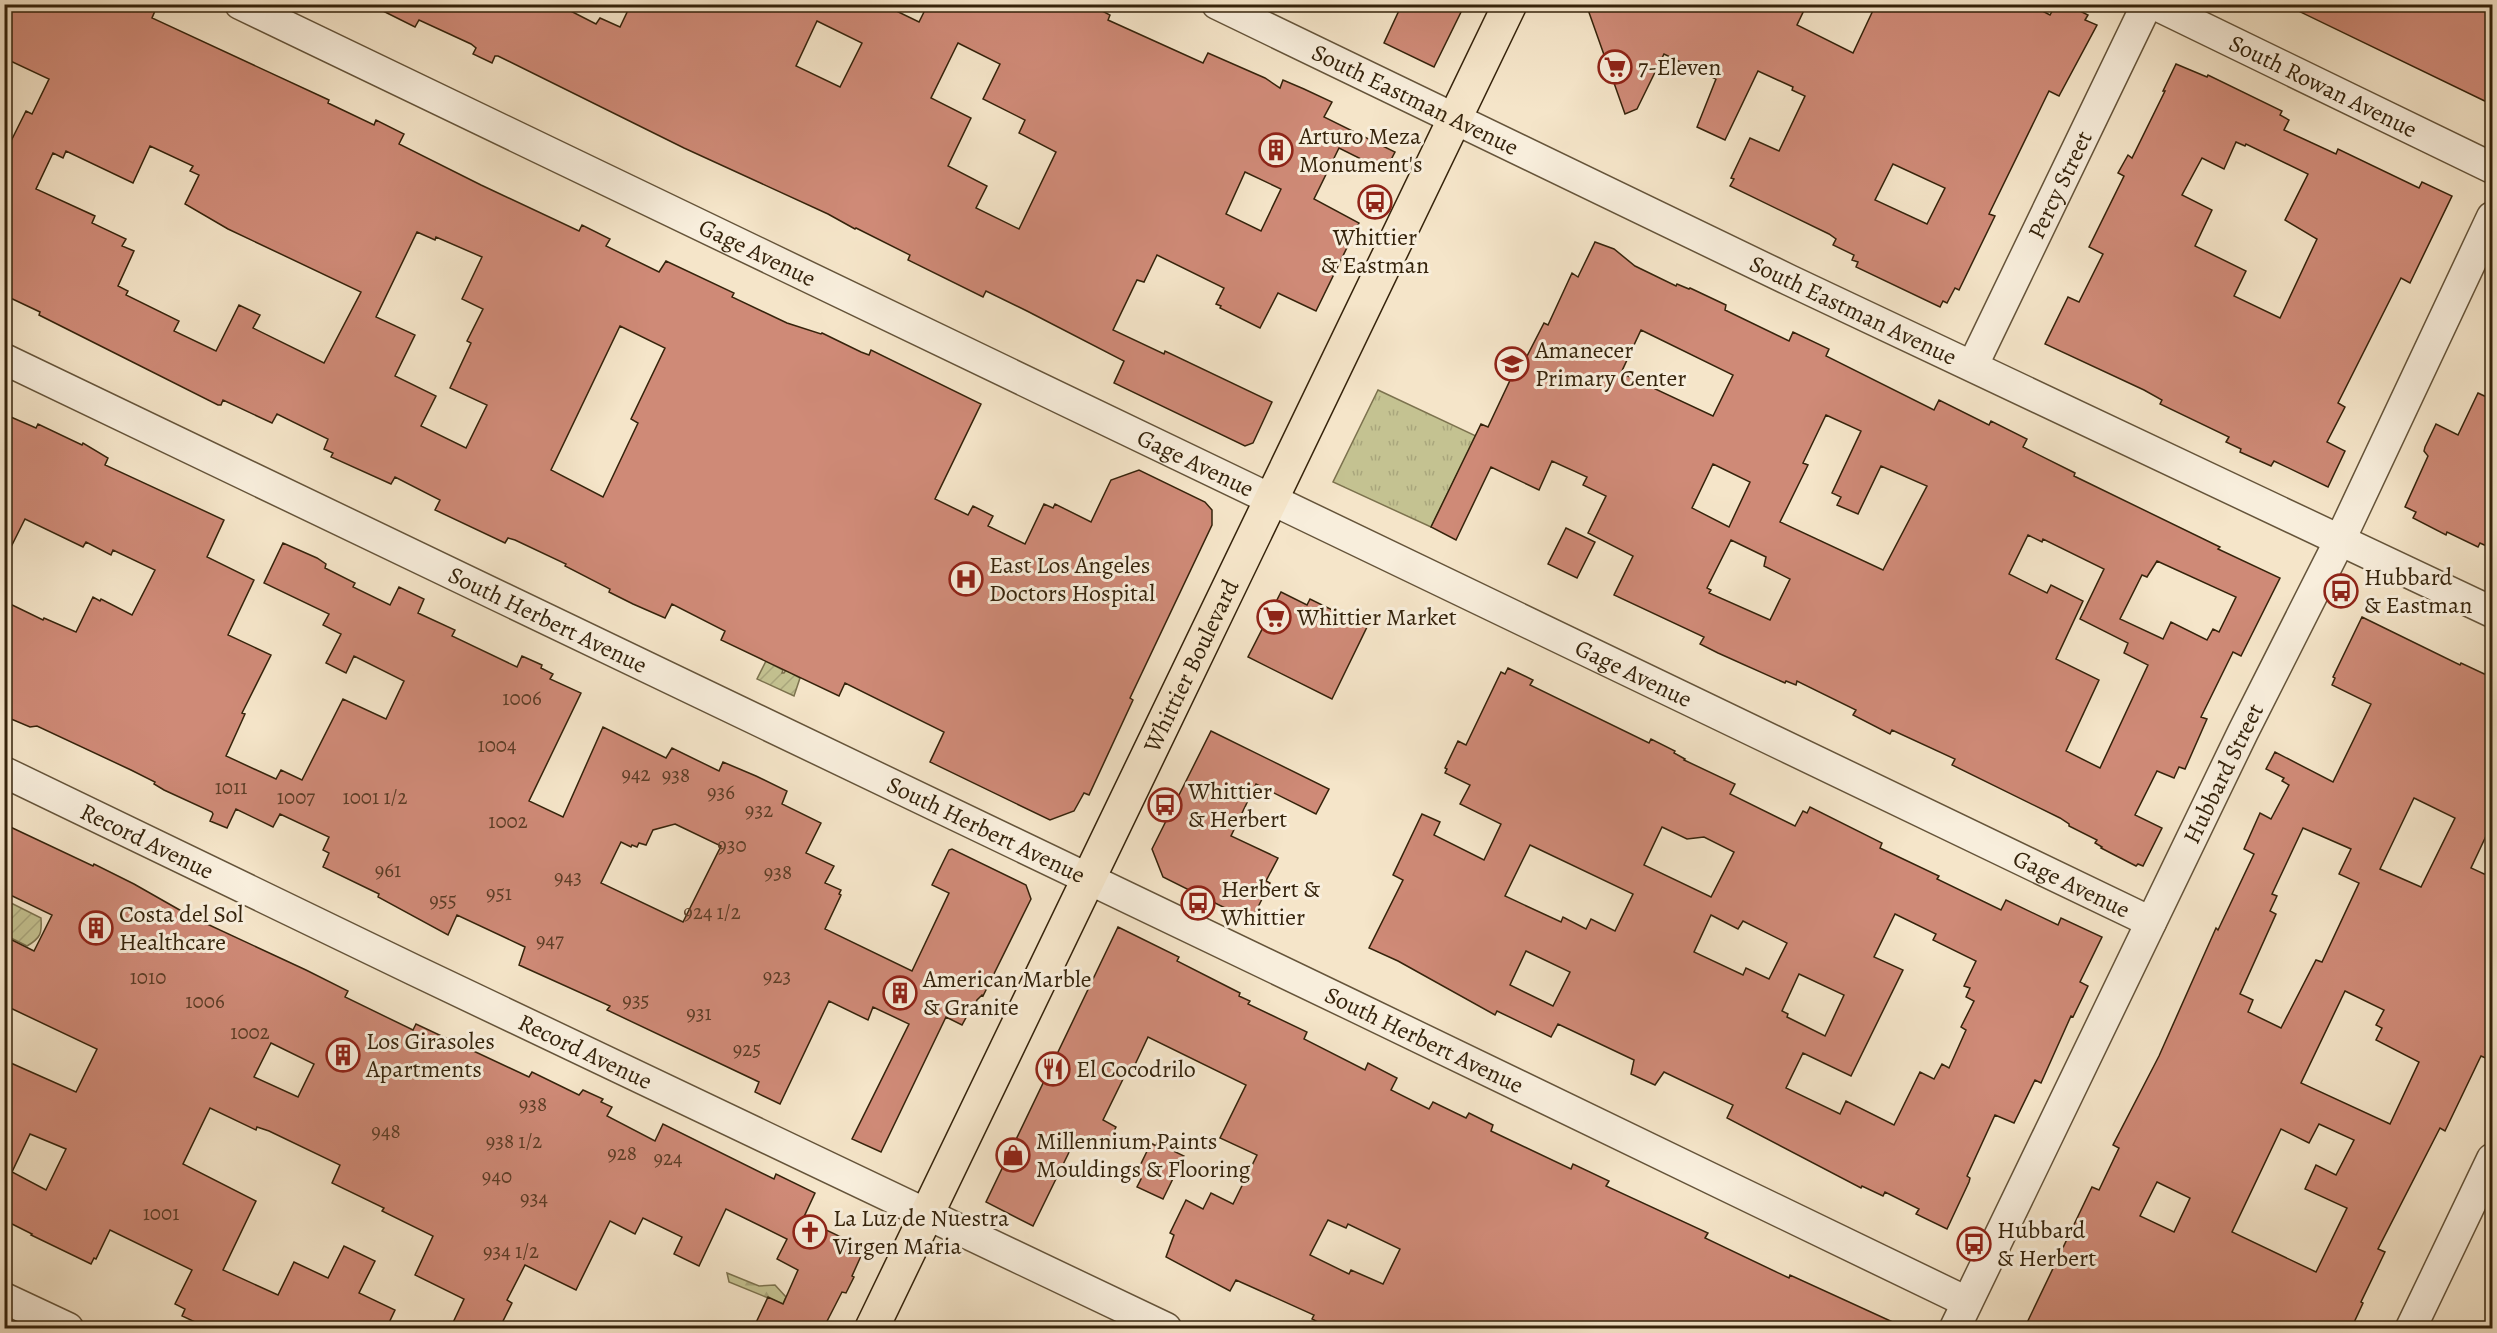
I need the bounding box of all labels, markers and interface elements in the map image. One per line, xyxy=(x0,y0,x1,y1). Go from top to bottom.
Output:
street label: South Rowan Avenue xyxy=(2224,27,2423,145)
street label: South Eastman Avenue xyxy=(1307,36,1524,163)
supermarket icon: 7-Eleven xyxy=(1597,49,1633,85)
place label: 7-Eleven xyxy=(1638,51,1721,83)
place label: Arturo Meza Monument's xyxy=(1298,120,1423,180)
street label: Percy Street xyxy=(2020,125,2100,244)
building icon: Arturo Meza Monument's xyxy=(1258,132,1294,168)
bus stop icon: Whittier & Eastman xyxy=(1357,184,1393,220)
street label: Gage Avenue xyxy=(694,211,821,294)
place label: Whittier & Eastman xyxy=(1321,221,1429,281)
street label: South Eastman Avenue xyxy=(1744,247,1962,373)
place label: Amanecer Primary Center xyxy=(1534,334,1686,394)
school or university icon: Amanecer Primary Center xyxy=(1494,346,1530,382)
street label: Gage Avenue xyxy=(1132,421,1259,505)
place label: East Los Angeles Doctors Hospital xyxy=(989,549,1155,609)
street label: South Herbert Avenue xyxy=(443,559,652,681)
hospital icon: East Los Angeles Doctors Hospital xyxy=(948,561,984,597)
place label: Hubbard & Eastman xyxy=(2364,561,2472,621)
bus stop icon: Hubbard & Eastman xyxy=(2323,573,2359,609)
street label: Whittier Boulevard xyxy=(1135,574,1246,758)
supermarket icon: Whittier Market xyxy=(1256,599,1292,635)
place label: Whittier Market xyxy=(1296,601,1457,633)
street label: Gage Avenue xyxy=(1570,632,1697,715)
house number: 1006 xyxy=(502,684,542,712)
street label: Hubbard Street xyxy=(2175,698,2271,849)
house number: 1004 xyxy=(477,731,517,759)
house number: 942 xyxy=(621,760,651,788)
house number: 938 xyxy=(662,761,690,789)
street label: South Herbert Avenue xyxy=(881,768,1091,891)
house number: 1011 xyxy=(215,773,247,801)
place label: Whittier & Herbert xyxy=(1187,775,1287,835)
house number: 936 xyxy=(707,778,735,806)
house number: 1007 xyxy=(277,783,315,811)
house number: 1001 1/2 xyxy=(343,783,408,811)
bus stop icon: Whittier & Herbert xyxy=(1147,787,1183,823)
street label: Record Avenue xyxy=(75,795,219,887)
house number: 932 xyxy=(745,796,773,824)
house number: 1002 xyxy=(488,807,528,835)
house number: 930 xyxy=(717,831,747,859)
street label: Gage Avenue xyxy=(2008,842,2135,926)
house number: 961 xyxy=(375,856,401,884)
house number: 938 xyxy=(764,858,792,886)
house number: 943 xyxy=(554,863,582,891)
place label: Herbert & Whittier xyxy=(1220,873,1320,933)
house number: 951 xyxy=(486,879,512,907)
bus stop icon: Herbert & Whittier xyxy=(1180,885,1216,921)
house number: 955 xyxy=(429,886,457,914)
place label: Costa del Sol Healthcare xyxy=(119,898,243,958)
house number: 924 1/2 xyxy=(683,898,741,926)
building icon: Costa del Sol Healthcare xyxy=(78,910,114,946)
house number: 947 xyxy=(536,926,564,954)
house number: 923 xyxy=(763,962,791,990)
house number: 1010 xyxy=(130,963,166,991)
place label: American Marble & Granite xyxy=(922,963,1092,1023)
building icon: American Marble & Granite xyxy=(882,975,918,1011)
street label: South Herbert Avenue xyxy=(1320,979,1529,1101)
house number: 935 xyxy=(622,986,650,1014)
house number: 1006 xyxy=(185,987,225,1015)
house number: 931 xyxy=(686,999,712,1027)
street label: Record Avenue xyxy=(513,1006,657,1097)
house number: 1002 xyxy=(230,1018,270,1046)
place label: Los Girasoles Apartments xyxy=(365,1025,495,1085)
house number: 925 xyxy=(733,1035,761,1063)
building icon: Los Girasoles Apartments xyxy=(325,1037,361,1073)
restaurant icon: El Cocodrilo xyxy=(1035,1051,1071,1087)
place label: El Cocodrilo xyxy=(1076,1053,1196,1085)
house number: 938 xyxy=(519,1090,547,1118)
house number: 948 xyxy=(371,1117,401,1145)
place label: Millennium Paints Mouldings & Flooring xyxy=(1036,1125,1251,1185)
house number: 938 1/2 xyxy=(486,1127,542,1155)
shop icon: Millennium Paints Mouldings & Flooring xyxy=(995,1137,1031,1173)
house number: 928 xyxy=(607,1139,637,1167)
house number: 924 xyxy=(653,1144,683,1172)
house number: 940 xyxy=(482,1162,512,1190)
house number: 934 xyxy=(520,1184,548,1212)
house number: 1001 xyxy=(143,1199,179,1227)
place label: La Luz de Nuestra Virgen Maria xyxy=(832,1202,1010,1262)
church icon: La Luz de Nuestra Virgen Maria xyxy=(792,1214,828,1250)
place label: Hubbard & Herbert xyxy=(1997,1214,2096,1274)
bus stop icon: Hubbard & Herbert xyxy=(1956,1226,1992,1262)
house number: 934 1/2 xyxy=(483,1237,539,1265)

